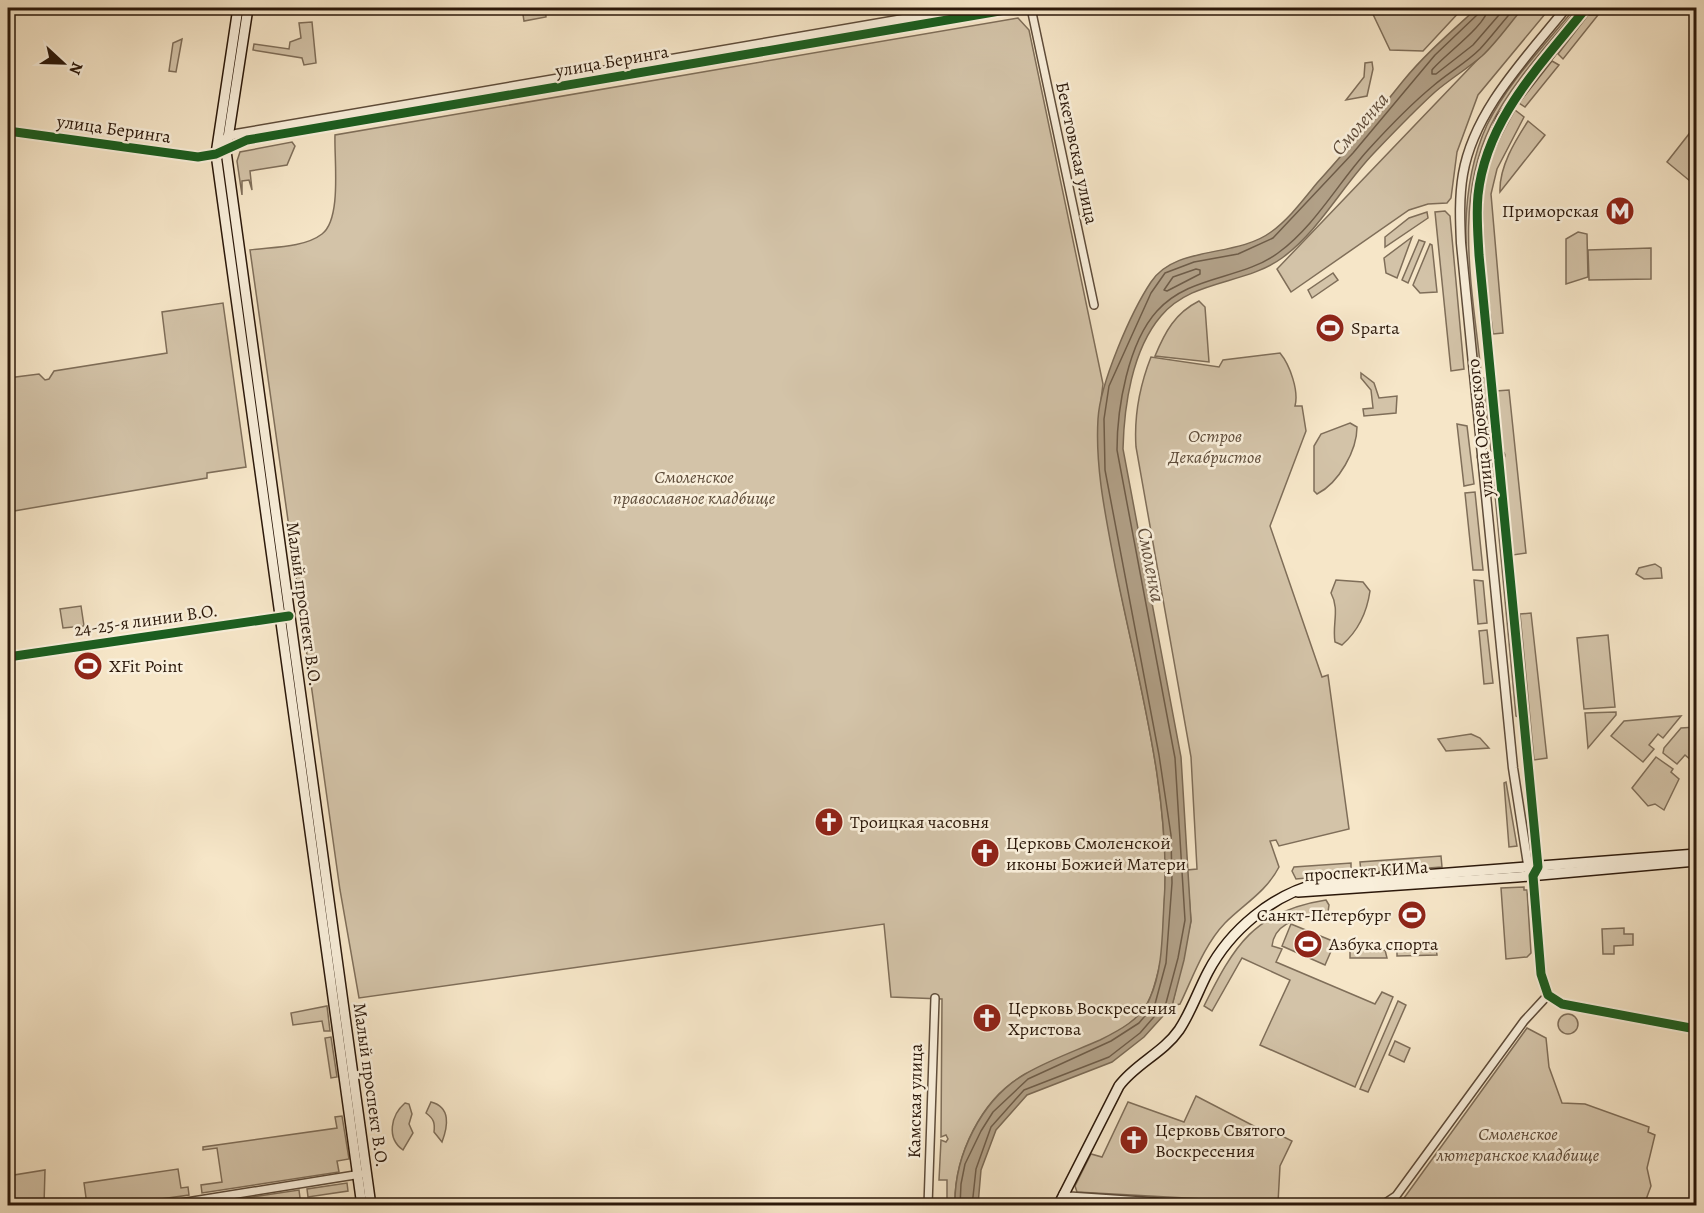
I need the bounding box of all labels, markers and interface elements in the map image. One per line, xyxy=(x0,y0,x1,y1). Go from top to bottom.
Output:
north arrow xyxy=(33,33,93,93)
street label: улица Беринга xyxy=(552,39,671,83)
text: N xyxy=(63,59,88,78)
street label: Бекетовская улица xyxy=(1050,80,1104,227)
water label: Смоленка xyxy=(1325,87,1395,161)
street label: улица Беринга xyxy=(55,109,173,149)
metro station icon: Приморская xyxy=(1604,195,1636,227)
place label: Приморская xyxy=(1502,199,1599,223)
sports icon: Sparta xyxy=(1314,312,1346,344)
place label: Sparta xyxy=(1351,316,1400,340)
street label: улица Одоевского xyxy=(1461,358,1499,499)
park label: Остров Декабристов xyxy=(1167,424,1261,469)
park label: Смоленское православное кладбище xyxy=(613,465,776,510)
street label: Малый проспект В.О. xyxy=(281,520,327,688)
water label: Смоленка xyxy=(1131,525,1171,605)
street label: 24-25-я линии В.О. xyxy=(73,598,219,642)
sports icon: XFit Point xyxy=(72,650,104,682)
place label: XFit Point xyxy=(109,654,183,678)
church icon: Троицкая часовня xyxy=(813,806,845,838)
place label: Троицкая часовня xyxy=(850,810,989,834)
place label: Церковь Смоленской иконы Божией Матери xyxy=(1006,831,1186,876)
church icon: Церковь Смоленской иконы Божией Матери xyxy=(969,837,1001,869)
street label: проспект КИМа xyxy=(1303,855,1430,887)
sports icon: Санкт-Петербург xyxy=(1396,899,1428,931)
place label: Санкт-Петербург xyxy=(1257,903,1391,927)
sports icon: Азбука спорта xyxy=(1292,928,1324,960)
place label: Азбука спорта xyxy=(1328,932,1439,956)
place label: Церковь Воскресения Христова xyxy=(1008,996,1176,1041)
street label: Малый проспект В.О. xyxy=(348,1001,394,1169)
church icon: Церковь Воскресения Христова xyxy=(971,1002,1003,1034)
street label: Камская улица xyxy=(902,1043,928,1159)
place label: Церковь Святого Воскресения xyxy=(1155,1118,1285,1163)
park label: Смоленское лютеранское кладбище xyxy=(1436,1122,1600,1167)
church icon: Церковь Святого Воскресения xyxy=(1118,1124,1150,1156)

